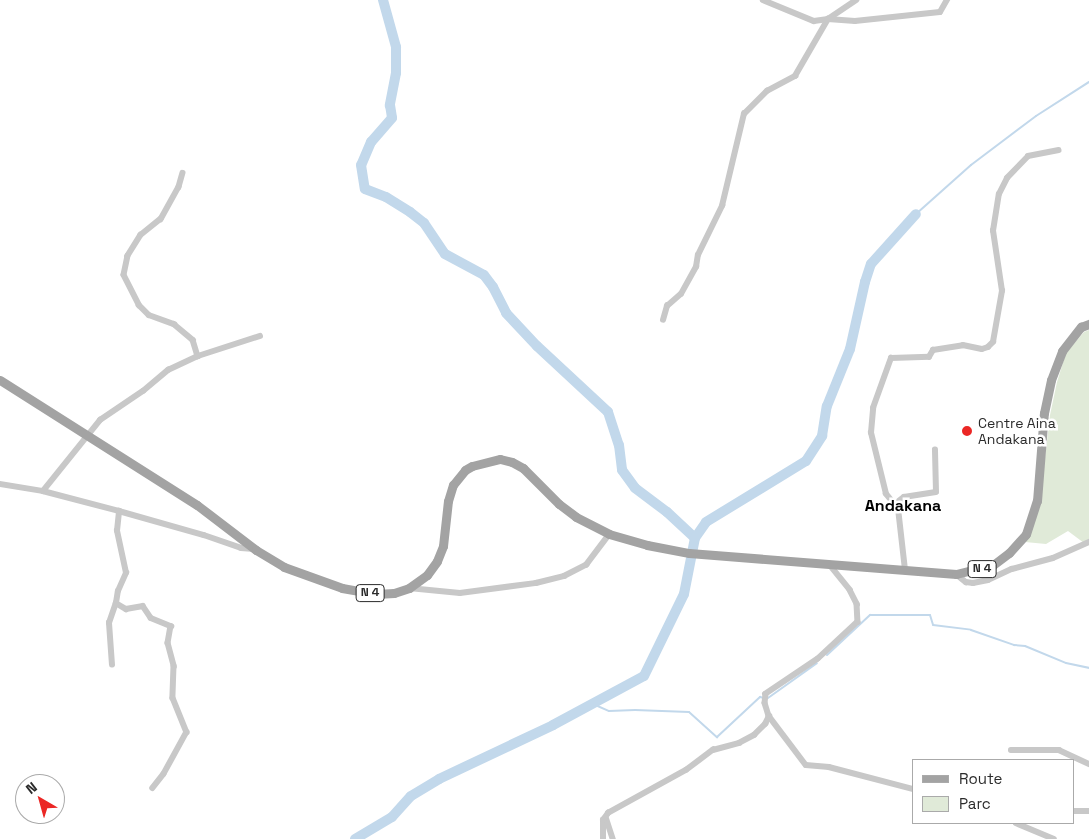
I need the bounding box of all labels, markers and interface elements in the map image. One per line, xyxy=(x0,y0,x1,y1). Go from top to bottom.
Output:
place label: Centre Aina Andakana xyxy=(978,415,1056,448)
marker: Centre Aina Andakana xyxy=(960,424,974,438)
district label: Andakana xyxy=(865,496,941,516)
road number: N 4 xyxy=(967,560,997,578)
road number: N 4 xyxy=(355,584,385,602)
legend xyxy=(912,759,1074,824)
text: Route xyxy=(959,769,1002,788)
north arrow xyxy=(15,774,65,824)
text: N xyxy=(22,778,41,798)
text: Parc xyxy=(959,794,991,813)

